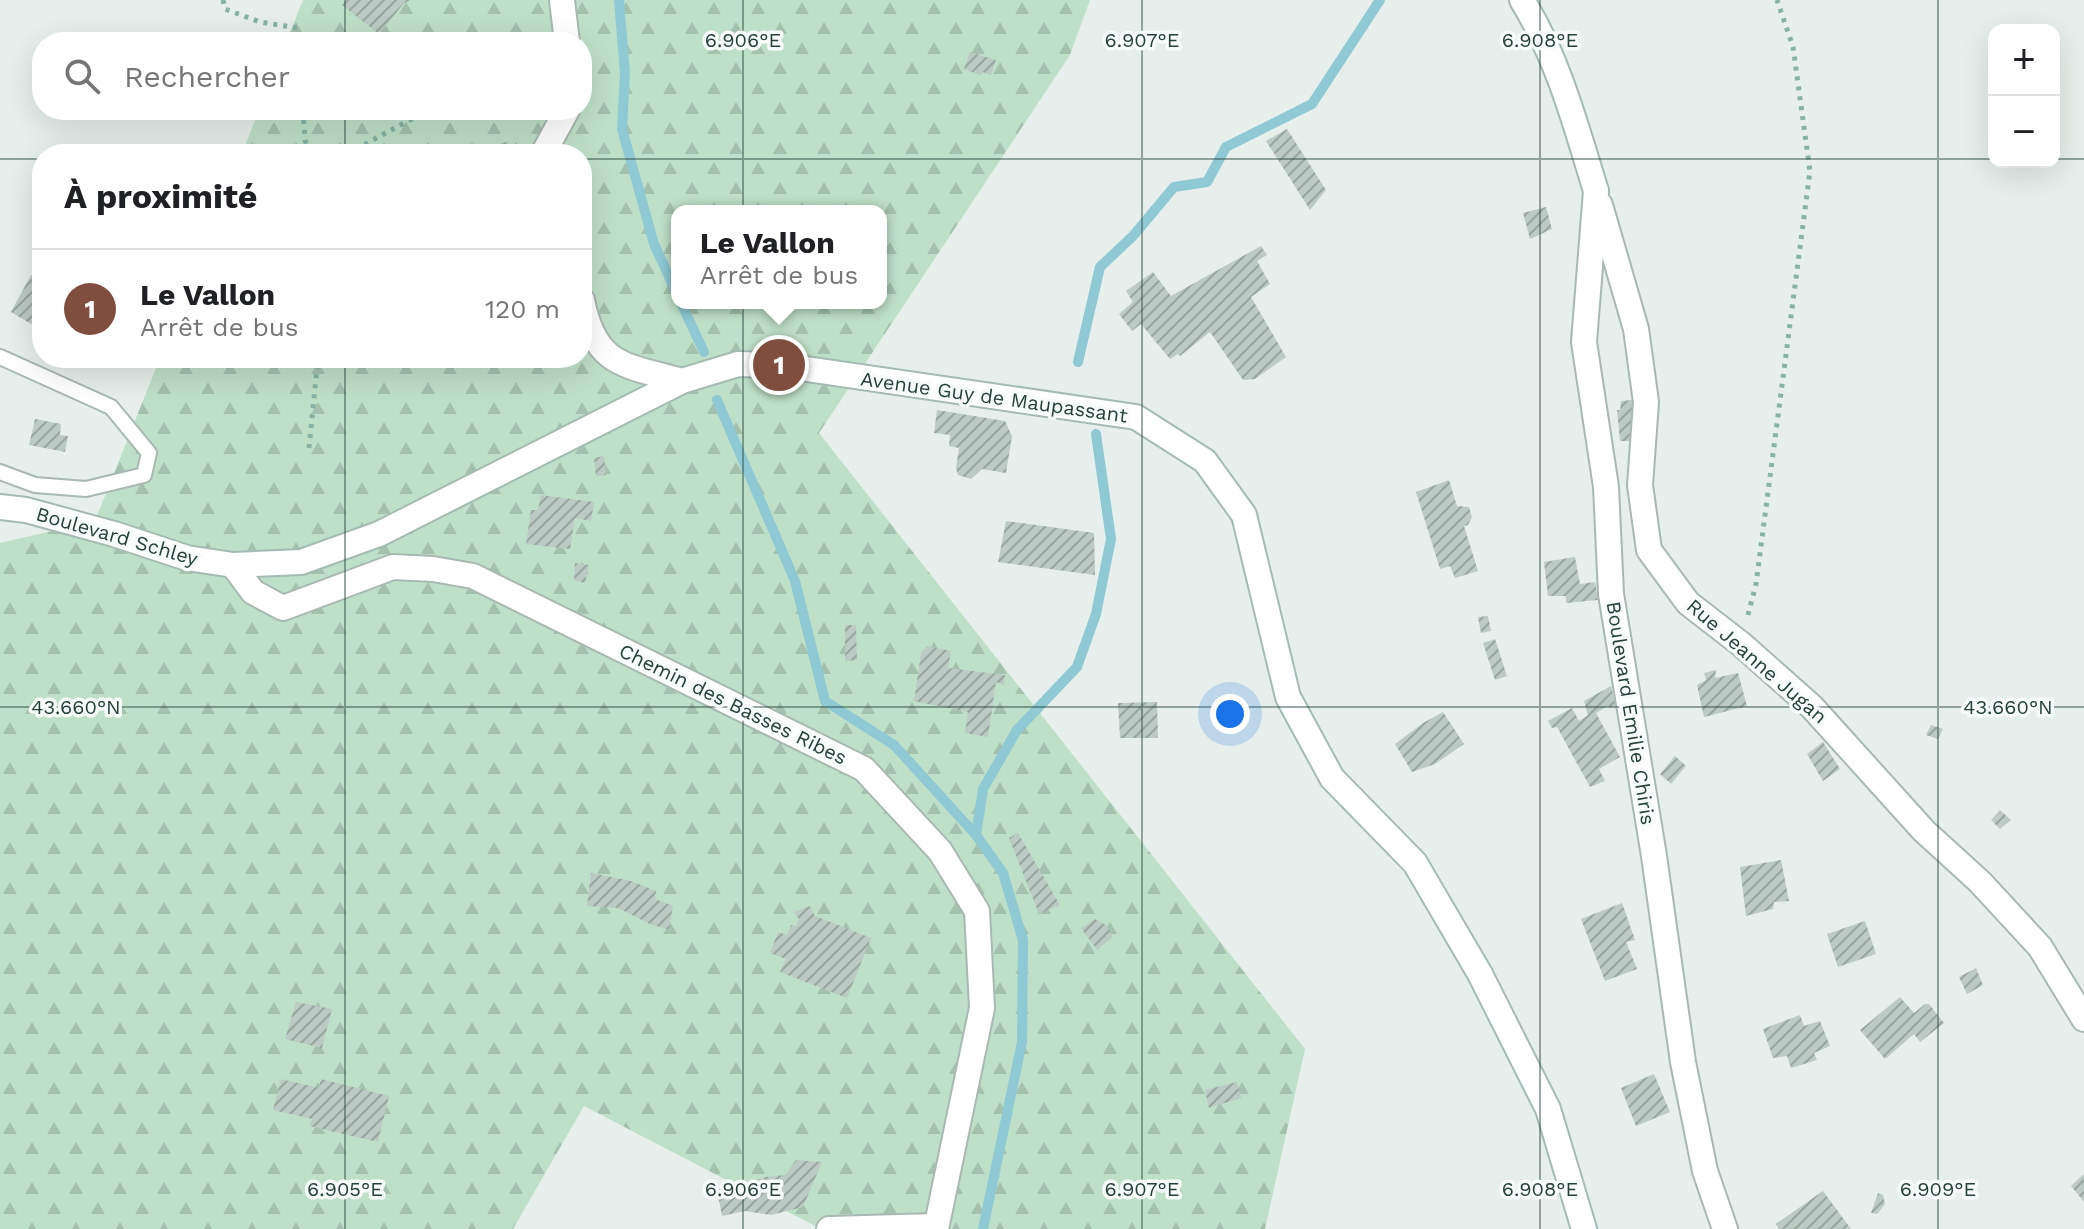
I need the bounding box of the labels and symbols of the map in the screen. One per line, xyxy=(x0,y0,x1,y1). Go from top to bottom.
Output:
text: 6.906°E xyxy=(705,28,781,52)
text: 6.907°E xyxy=(1104,28,1180,52)
text: 6.908°E xyxy=(1502,28,1578,52)
pin: 1 xyxy=(753,335,805,395)
street label: Avenue Guy de Maupassant xyxy=(859,366,1130,428)
street label: Boulevard Schley xyxy=(33,501,201,571)
street label: Rue Jeanne Jugan xyxy=(1682,594,1832,728)
street label: Boulevard Emilie Chiris xyxy=(1601,600,1661,826)
street label: Chemin des Basses Ribes xyxy=(615,638,851,770)
your location xyxy=(1210,694,1250,734)
text: 43.660°N xyxy=(31,695,121,719)
text: 43.660°N xyxy=(1963,695,2053,719)
text: 6.905°E xyxy=(307,1177,383,1201)
text: 6.906°E xyxy=(705,1177,781,1201)
text: 6.907°E xyxy=(1104,1177,1180,1201)
text: 6.908°E xyxy=(1502,1177,1578,1201)
text: 6.909°E xyxy=(1900,1177,1976,1201)

